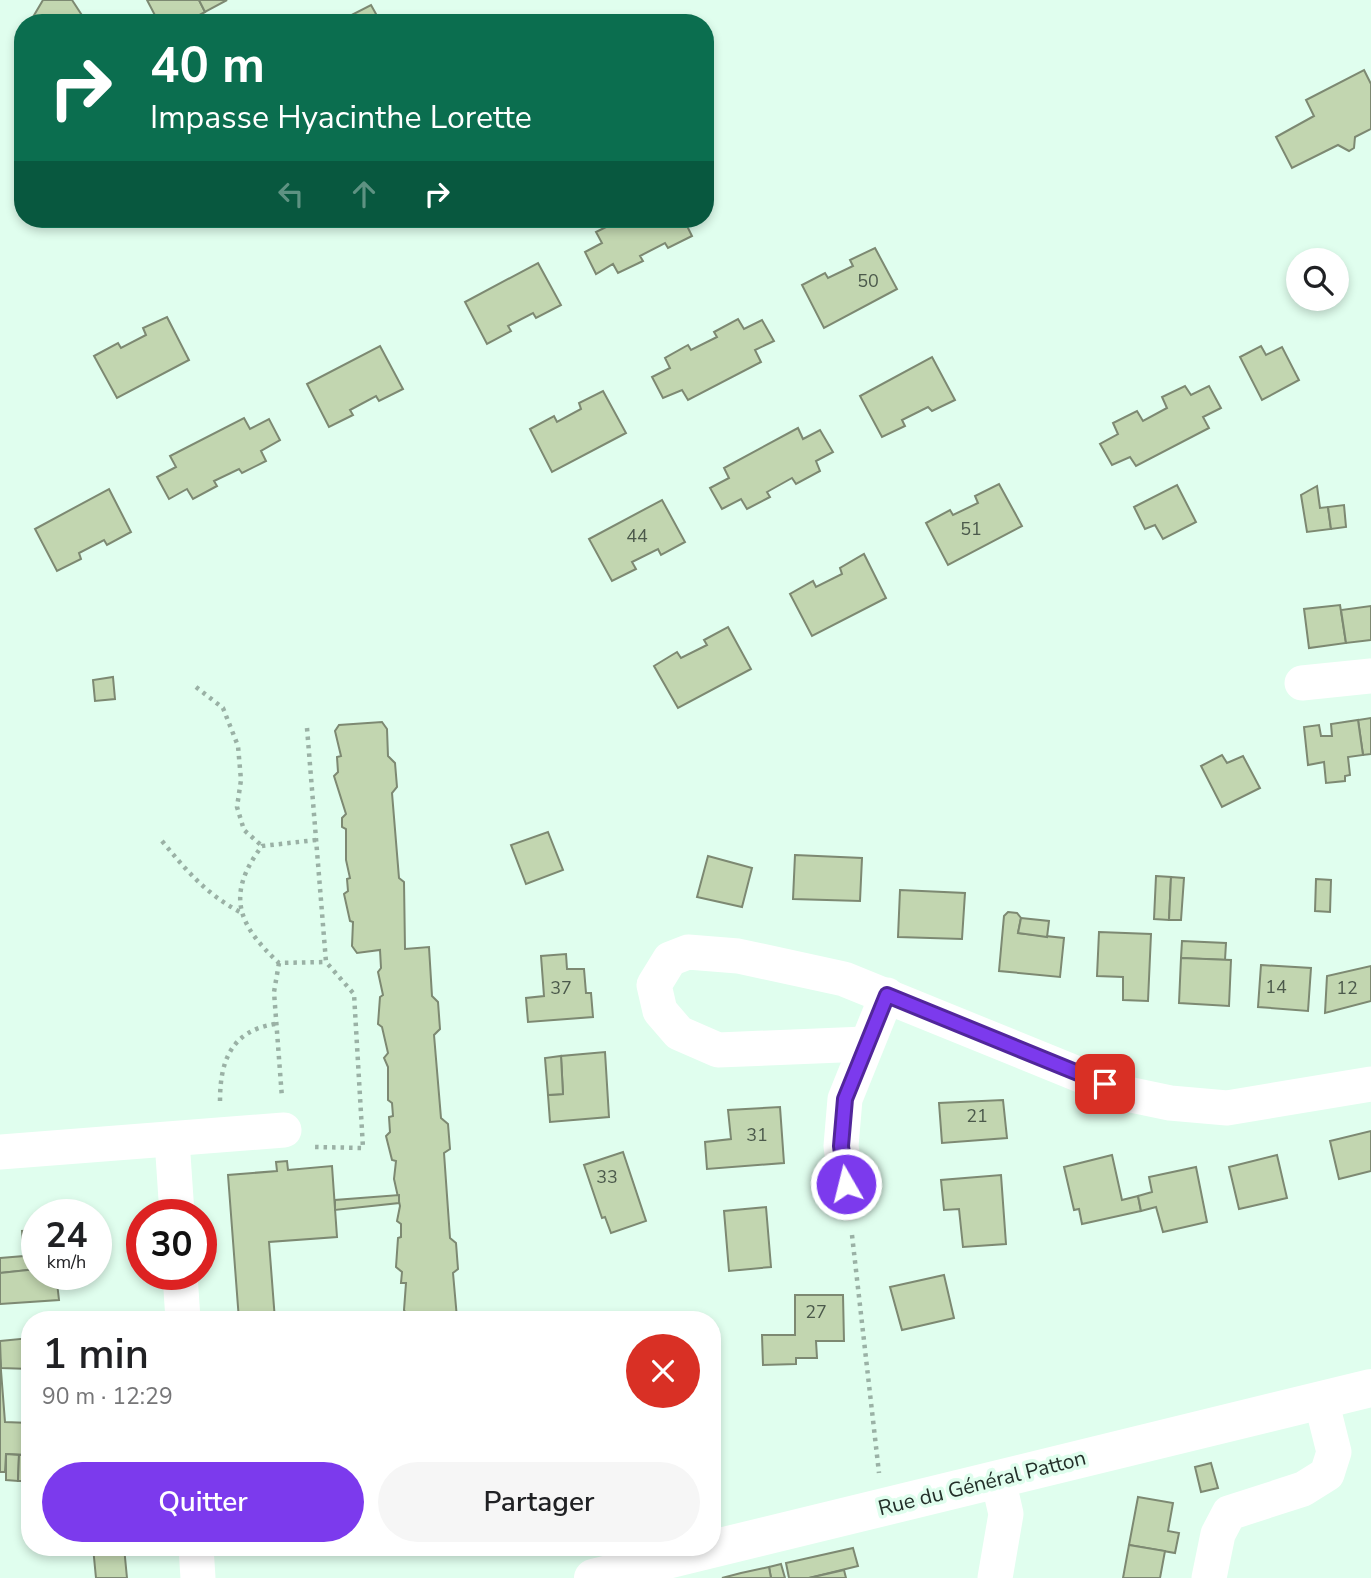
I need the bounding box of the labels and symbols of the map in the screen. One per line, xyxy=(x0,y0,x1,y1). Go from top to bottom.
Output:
house number: 50 xyxy=(857,269,879,293)
house number: 51 xyxy=(960,517,982,541)
house number: 44 xyxy=(626,524,648,548)
house number: 14 xyxy=(1265,975,1287,999)
house number: 37 xyxy=(550,976,572,1000)
house number: 12 xyxy=(1336,976,1358,1000)
pin xyxy=(1075,1054,1135,1114)
house number: 21 xyxy=(966,1104,988,1128)
house number: 31 xyxy=(746,1123,768,1147)
position arrow xyxy=(809,1147,883,1221)
house number: 33 xyxy=(596,1165,618,1189)
speed limit sign: 30 xyxy=(126,1199,217,1290)
house number: 27 xyxy=(805,1300,827,1324)
street label: Rue du Général Patton xyxy=(875,1444,1089,1522)

